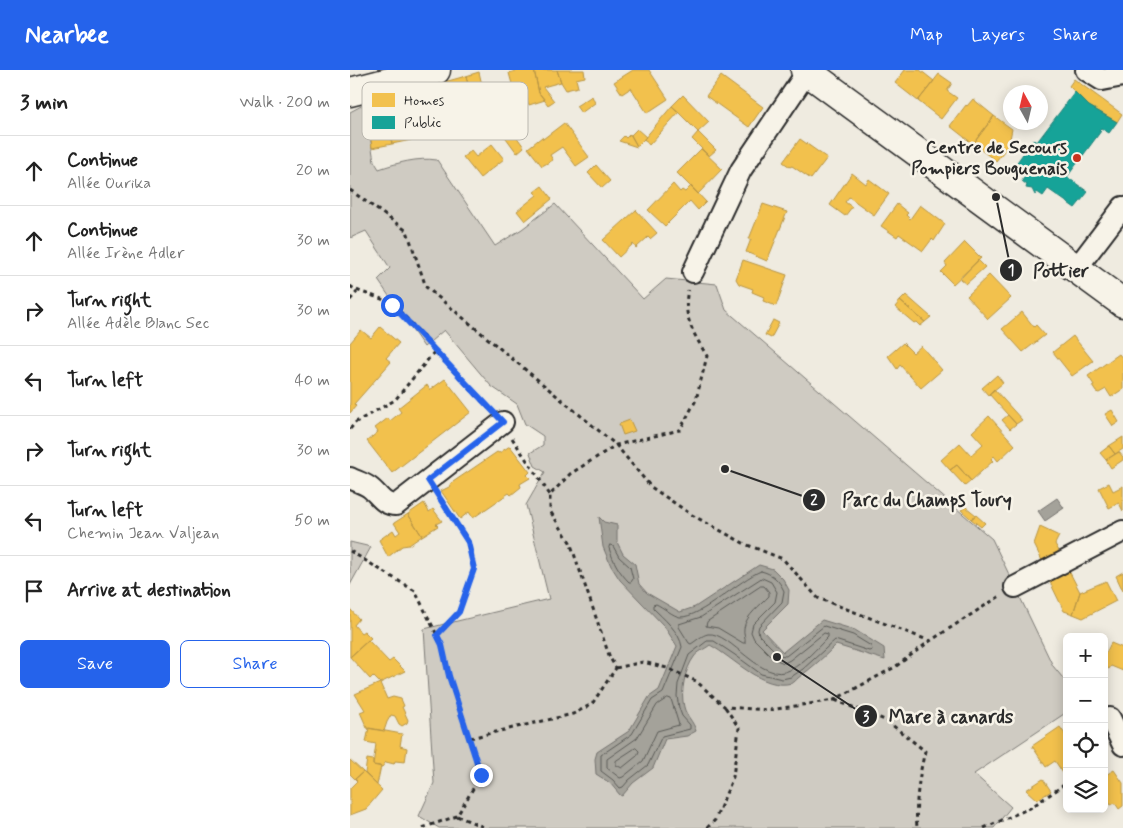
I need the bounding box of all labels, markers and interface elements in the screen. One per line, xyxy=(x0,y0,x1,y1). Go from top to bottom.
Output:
text: Nearbee xyxy=(25,20,109,51)
text: Map xyxy=(910,23,943,47)
text: Layers xyxy=(971,23,1025,47)
text: Share xyxy=(1053,23,1098,47)
legend xyxy=(362,82,528,140)
north arrow xyxy=(1003,85,1048,130)
text: 3 min xyxy=(20,89,68,117)
text: Walk · 200 m xyxy=(239,92,330,113)
text: Homes xyxy=(404,92,445,110)
text: Public xyxy=(404,114,441,132)
place label: Centre de Secours Pompiers Bouguenais xyxy=(911,136,1067,181)
text: Continue xyxy=(67,148,138,173)
marker: Centre de Secours Pompiers Bouguenais xyxy=(1071,152,1083,164)
icon: ahead xyxy=(20,157,48,185)
text: 20 m xyxy=(296,160,330,181)
text: Allée Ourika xyxy=(67,173,151,194)
text: Continue xyxy=(67,218,138,243)
icon: ahead xyxy=(20,227,48,255)
text: 30 m xyxy=(297,230,330,251)
text: Allée Irène Adler xyxy=(67,243,184,264)
callout: Pottier xyxy=(998,253,1099,287)
text: Pottier xyxy=(1033,259,1089,284)
text: 1 xyxy=(1008,261,1014,281)
text: Turn right xyxy=(67,288,151,313)
route start xyxy=(381,294,404,317)
icon: right xyxy=(20,297,48,325)
text: 30 m xyxy=(297,300,330,321)
text: Allée Adèle Blanc Sec xyxy=(67,313,209,334)
icon: left xyxy=(20,367,48,395)
text: Turn left xyxy=(67,368,143,393)
text: 40 m xyxy=(294,370,330,391)
icon: right xyxy=(20,437,48,465)
text: Turn right xyxy=(67,438,151,463)
text: 30 m xyxy=(297,440,330,461)
callout: Parc du Champs Toury xyxy=(802,483,1026,517)
text: Parc du Champs Toury xyxy=(842,488,1012,513)
text: 2 xyxy=(810,491,818,511)
text: Turn left xyxy=(67,498,143,523)
icon: left xyxy=(20,507,48,535)
text: 50 m xyxy=(294,510,330,531)
text: Chemin Jean Valjean xyxy=(67,523,219,544)
icon: arrive xyxy=(20,577,48,605)
text: Arrive at destination xyxy=(67,578,231,603)
map controls xyxy=(1063,633,1108,813)
button: + xyxy=(1063,633,1108,678)
button: Save xyxy=(20,640,170,688)
button: Share xyxy=(180,640,330,688)
button: − xyxy=(1063,678,1108,723)
callout: Mare à canards xyxy=(853,699,1023,733)
text: Mare à canards xyxy=(889,705,1014,730)
text: 3 xyxy=(863,708,870,728)
button: locate xyxy=(1063,723,1108,768)
route end xyxy=(470,764,493,787)
button: layers xyxy=(1063,768,1108,813)

